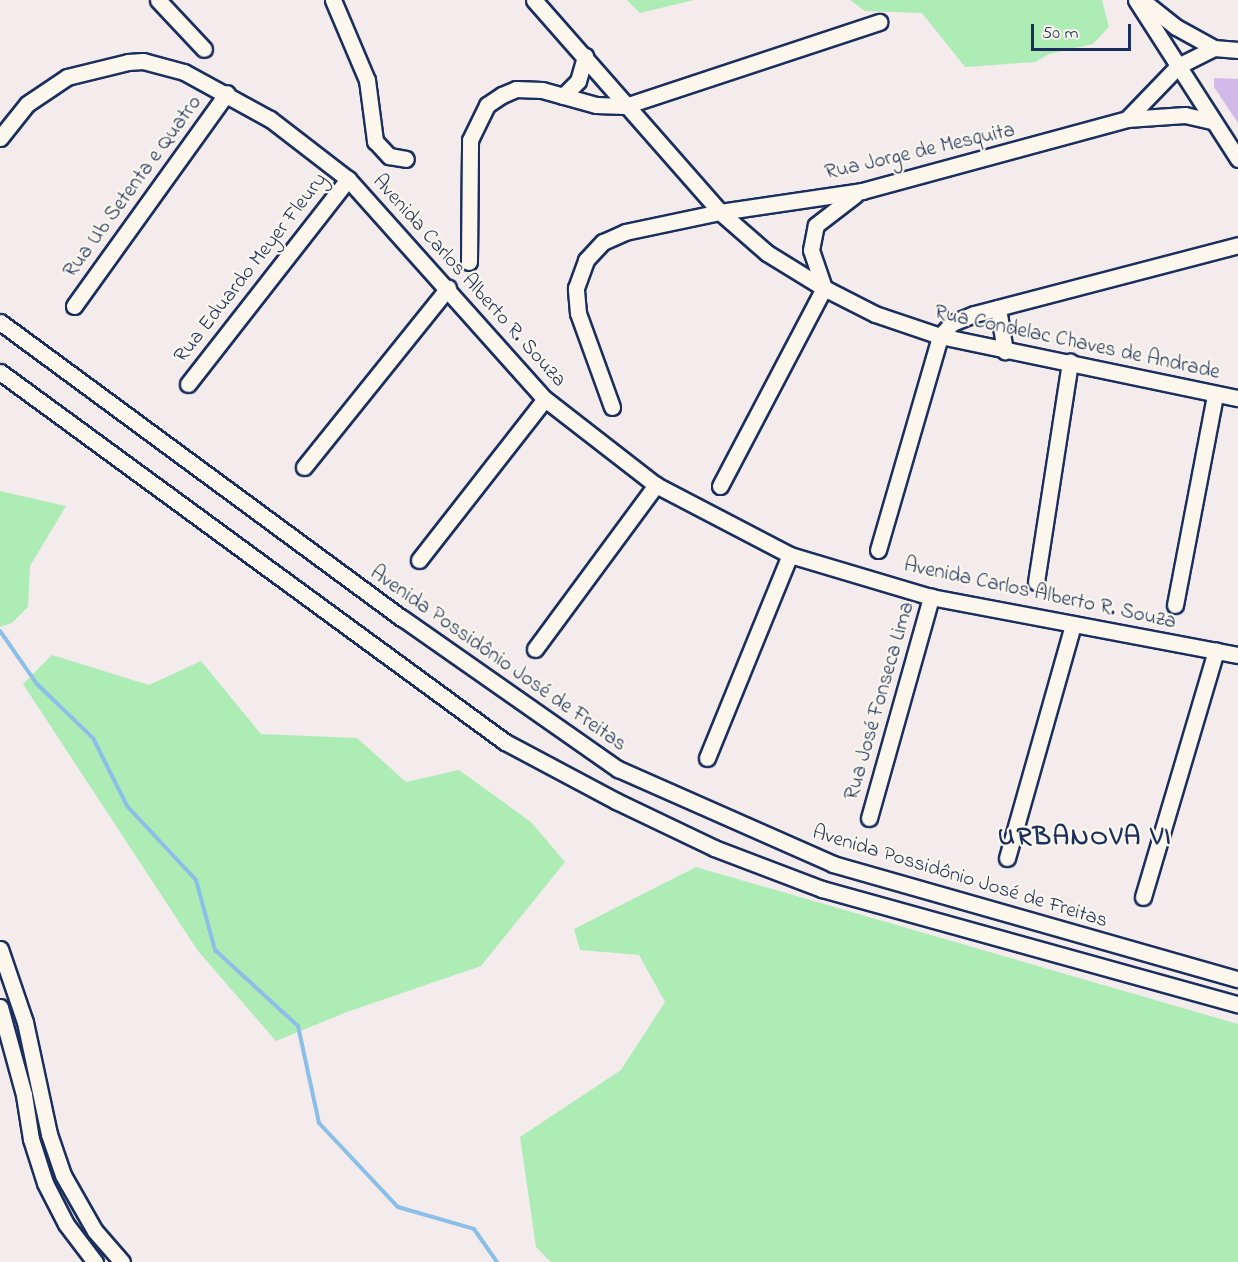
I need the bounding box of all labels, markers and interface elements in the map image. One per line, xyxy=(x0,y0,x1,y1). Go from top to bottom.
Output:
scale bar xyxy=(1034,12,1134,50)
text: 50 m xyxy=(1042,21,1079,47)
street label: Rua Ub Setenta e Quatro xyxy=(58,91,208,283)
street label: Rua Jorge de Mesquita xyxy=(823,118,1017,186)
street label: Rua Eduardo Meyer Fleury xyxy=(169,168,333,368)
street label: Avenida Carlos Alberto R. Souza xyxy=(367,169,571,393)
street label: Rua Condelac Chaves de Andrade xyxy=(932,300,1222,386)
street label: Avenida Carlos Alberto R. Souza xyxy=(902,553,1178,635)
street label: Avenida Possidônio José de Freitas xyxy=(365,561,631,757)
street label: Rua José Fonseca Lima xyxy=(840,599,920,803)
street label: Avenida Possidônio José de Freitas xyxy=(809,820,1111,934)
district label: URBANOVA VI xyxy=(998,822,1172,854)

